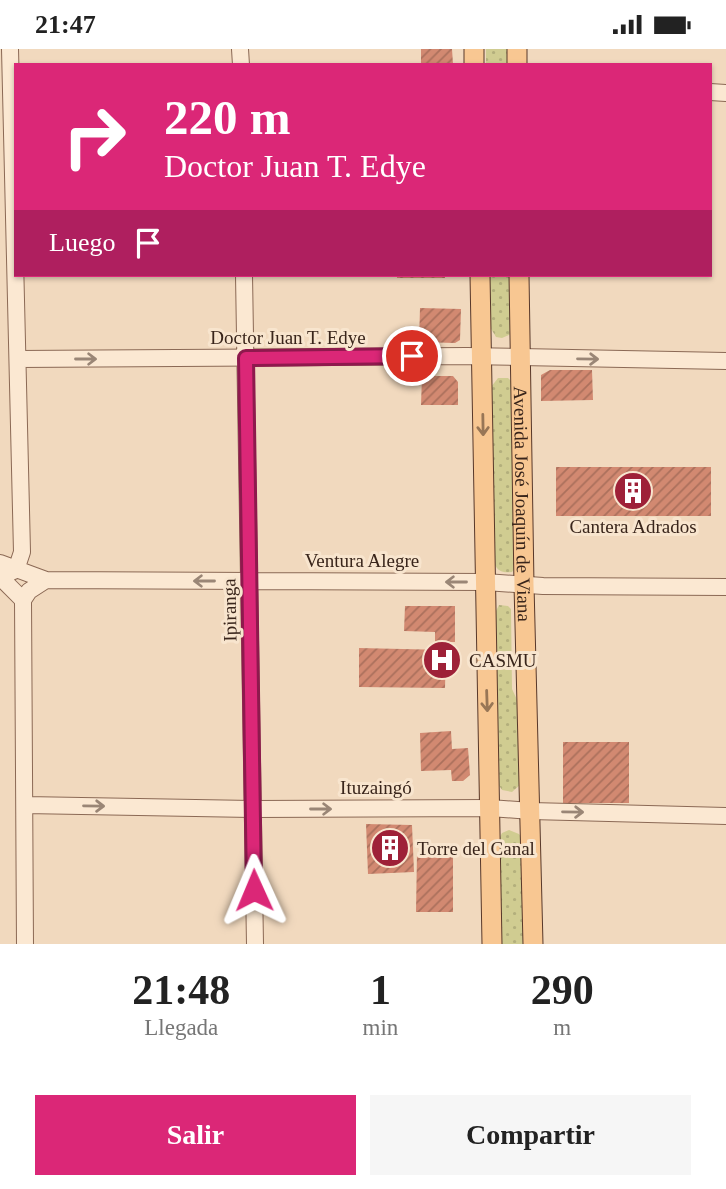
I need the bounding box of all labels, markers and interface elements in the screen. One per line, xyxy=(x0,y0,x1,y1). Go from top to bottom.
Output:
text: 21:47 xyxy=(35,10,96,39)
text: 220 m xyxy=(164,90,291,145)
icon: right xyxy=(49,91,140,182)
text: Doctor Juan T. Edye xyxy=(164,148,426,184)
icon: arrive xyxy=(129,224,167,262)
text: Luego xyxy=(49,228,115,257)
pin xyxy=(382,326,442,386)
street label: Doctor Juan T. Edye xyxy=(210,327,366,348)
icon: arrive xyxy=(393,337,431,375)
one-way arrow xyxy=(74,352,97,366)
one-way arrow xyxy=(576,353,599,366)
street label: Avenida José Joaquín de Viana xyxy=(510,386,535,623)
one-way arrow xyxy=(477,413,490,436)
building icon: Cantera Adrados xyxy=(612,470,654,512)
place label: Cantera Adrados xyxy=(569,516,697,537)
street label: Ventura Alegre xyxy=(305,550,419,571)
one-way arrow xyxy=(193,574,216,588)
one-way arrow xyxy=(445,575,468,589)
street label: Ipiranga xyxy=(218,578,241,642)
hospital icon: CASMU xyxy=(421,639,463,681)
place label: CASMU xyxy=(469,650,537,671)
one-way arrow xyxy=(481,690,494,713)
street label: Ituzaingó xyxy=(340,777,412,798)
one-way arrow xyxy=(82,800,105,813)
one-way arrow xyxy=(309,802,332,816)
one-way arrow xyxy=(561,806,584,819)
building icon: Torre del Canal xyxy=(369,827,411,869)
place label: Torre del Canal xyxy=(417,838,535,859)
position arrow xyxy=(217,853,291,927)
text: 21:48 xyxy=(132,967,230,1013)
text: 1 xyxy=(370,967,391,1013)
text: 290 xyxy=(531,967,594,1013)
text: Llegada xyxy=(144,1015,218,1040)
text: min xyxy=(363,1015,398,1040)
text: m xyxy=(553,1015,571,1040)
button: Salir xyxy=(35,1095,356,1175)
button: Compartir xyxy=(370,1095,691,1175)

